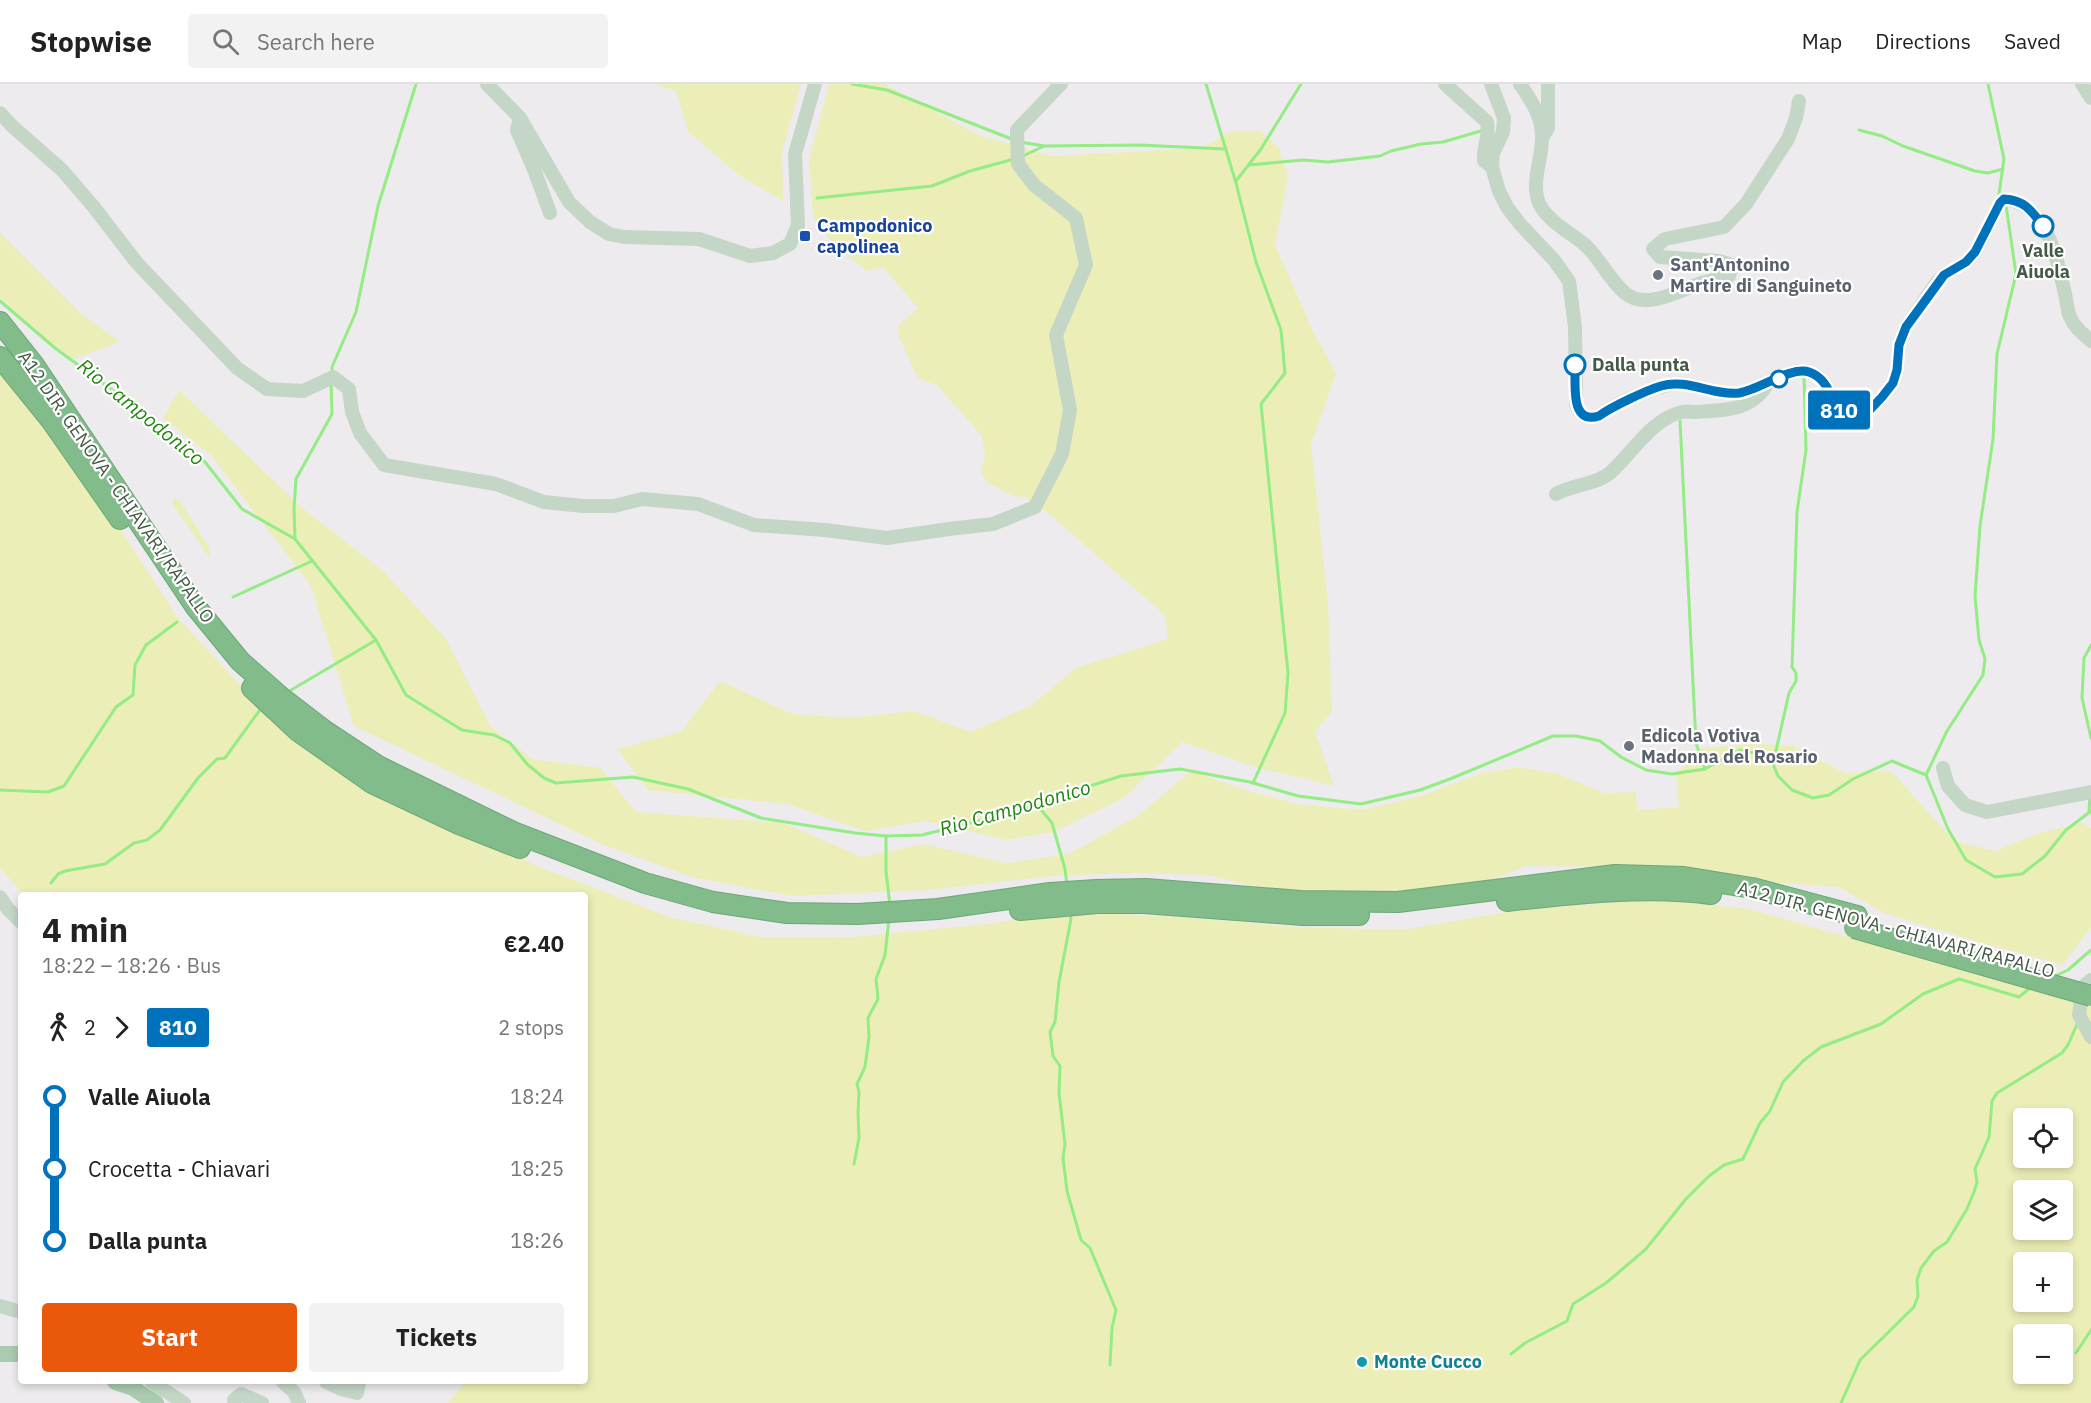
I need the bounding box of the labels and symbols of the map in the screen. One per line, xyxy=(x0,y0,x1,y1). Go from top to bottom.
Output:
place label: Campodonico capolinea xyxy=(817,214,933,258)
marker: Valle Aiuola xyxy=(2032,215,2054,237)
marker: Campodonico capolinea xyxy=(798,229,812,243)
place label: Valle Aiuola xyxy=(2016,239,2070,283)
place label: Sant'Antonino Martire di Sanguineto xyxy=(1670,253,1852,297)
marker: Sant'Antonino Martire di Sanguineto xyxy=(1651,268,1665,282)
street label: A12 DIR. GENOVA - CHIAVARI/RAPALLO xyxy=(13,346,220,627)
water label: Rio Campodonico xyxy=(72,352,211,471)
place label: Dalla punta xyxy=(1592,353,1690,376)
marker: Dalla punta xyxy=(1564,354,1586,376)
unlabelled marker xyxy=(1770,370,1788,388)
line badge: 810 xyxy=(1804,390,1874,430)
place label: Edicola Votiva Madonna del Rosario xyxy=(1641,724,1818,768)
marker: Edicola Votiva Madonna del Rosario xyxy=(1622,739,1636,753)
water label: Rio Campodonico xyxy=(936,773,1094,842)
street label: A12 DIR. GENOVA - CHIAVARI/RAPALLO xyxy=(1735,876,2057,983)
place label: Monte Cucco xyxy=(1374,1350,1482,1373)
marker: Monte Cucco xyxy=(1355,1355,1369,1369)

